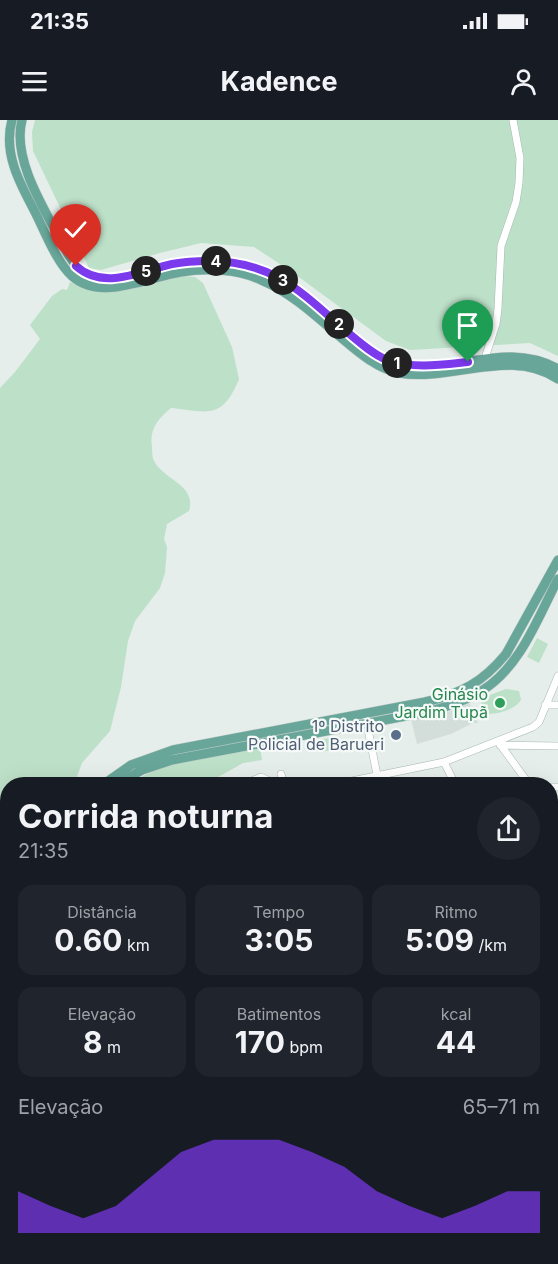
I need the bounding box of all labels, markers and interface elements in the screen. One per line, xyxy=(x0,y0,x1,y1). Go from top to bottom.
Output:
text: 21:35 xyxy=(30,8,89,34)
icon: menu xyxy=(18,65,51,98)
text: Kadence xyxy=(221,65,337,98)
icon: person xyxy=(507,65,540,98)
pin xyxy=(50,204,101,266)
icon: check xyxy=(59,213,92,246)
pin: 4 xyxy=(201,246,231,276)
text: 4 xyxy=(211,251,221,271)
pin: 5 xyxy=(131,256,161,286)
text: 5 xyxy=(141,261,151,281)
pin: 3 xyxy=(268,265,298,295)
text: 3 xyxy=(278,270,288,290)
pin xyxy=(442,300,493,362)
pin: 2 xyxy=(324,309,354,339)
icon: arrive xyxy=(451,309,484,342)
text: 2 xyxy=(334,314,344,334)
pin: 1 xyxy=(382,348,412,378)
text: 1 xyxy=(394,353,400,373)
place label: Ginásio Jardim Tupã xyxy=(394,684,488,722)
marker: Ginásio Jardim Tupã xyxy=(493,696,507,710)
place label: 1º Distrito Policial de Barueri xyxy=(248,716,384,754)
marker: 1º Distrito Policial de Barueri xyxy=(389,728,403,742)
text: Corrida noturna xyxy=(18,796,274,836)
button: share xyxy=(477,797,540,860)
text: 21:35 xyxy=(18,839,69,863)
text: Distância xyxy=(67,902,137,922)
text: Tempo xyxy=(253,902,305,922)
text: Ritmo xyxy=(434,902,478,922)
text: 0.60 xyxy=(54,922,122,958)
text: 3:05 xyxy=(245,922,313,958)
text: 5:09 xyxy=(405,922,474,958)
text: km xyxy=(122,935,150,955)
text: /km xyxy=(474,935,507,955)
text: Elevação xyxy=(68,1004,136,1024)
text: Batimentos xyxy=(237,1004,321,1024)
text: kcal xyxy=(441,1004,471,1024)
text: 8 xyxy=(83,1024,103,1060)
text: 170 xyxy=(235,1024,285,1060)
text: 44 xyxy=(436,1024,476,1060)
text: m xyxy=(103,1037,121,1057)
text: bpm xyxy=(285,1037,323,1057)
text: Elevação xyxy=(18,1095,103,1119)
text: 65–71 m xyxy=(463,1095,540,1119)

